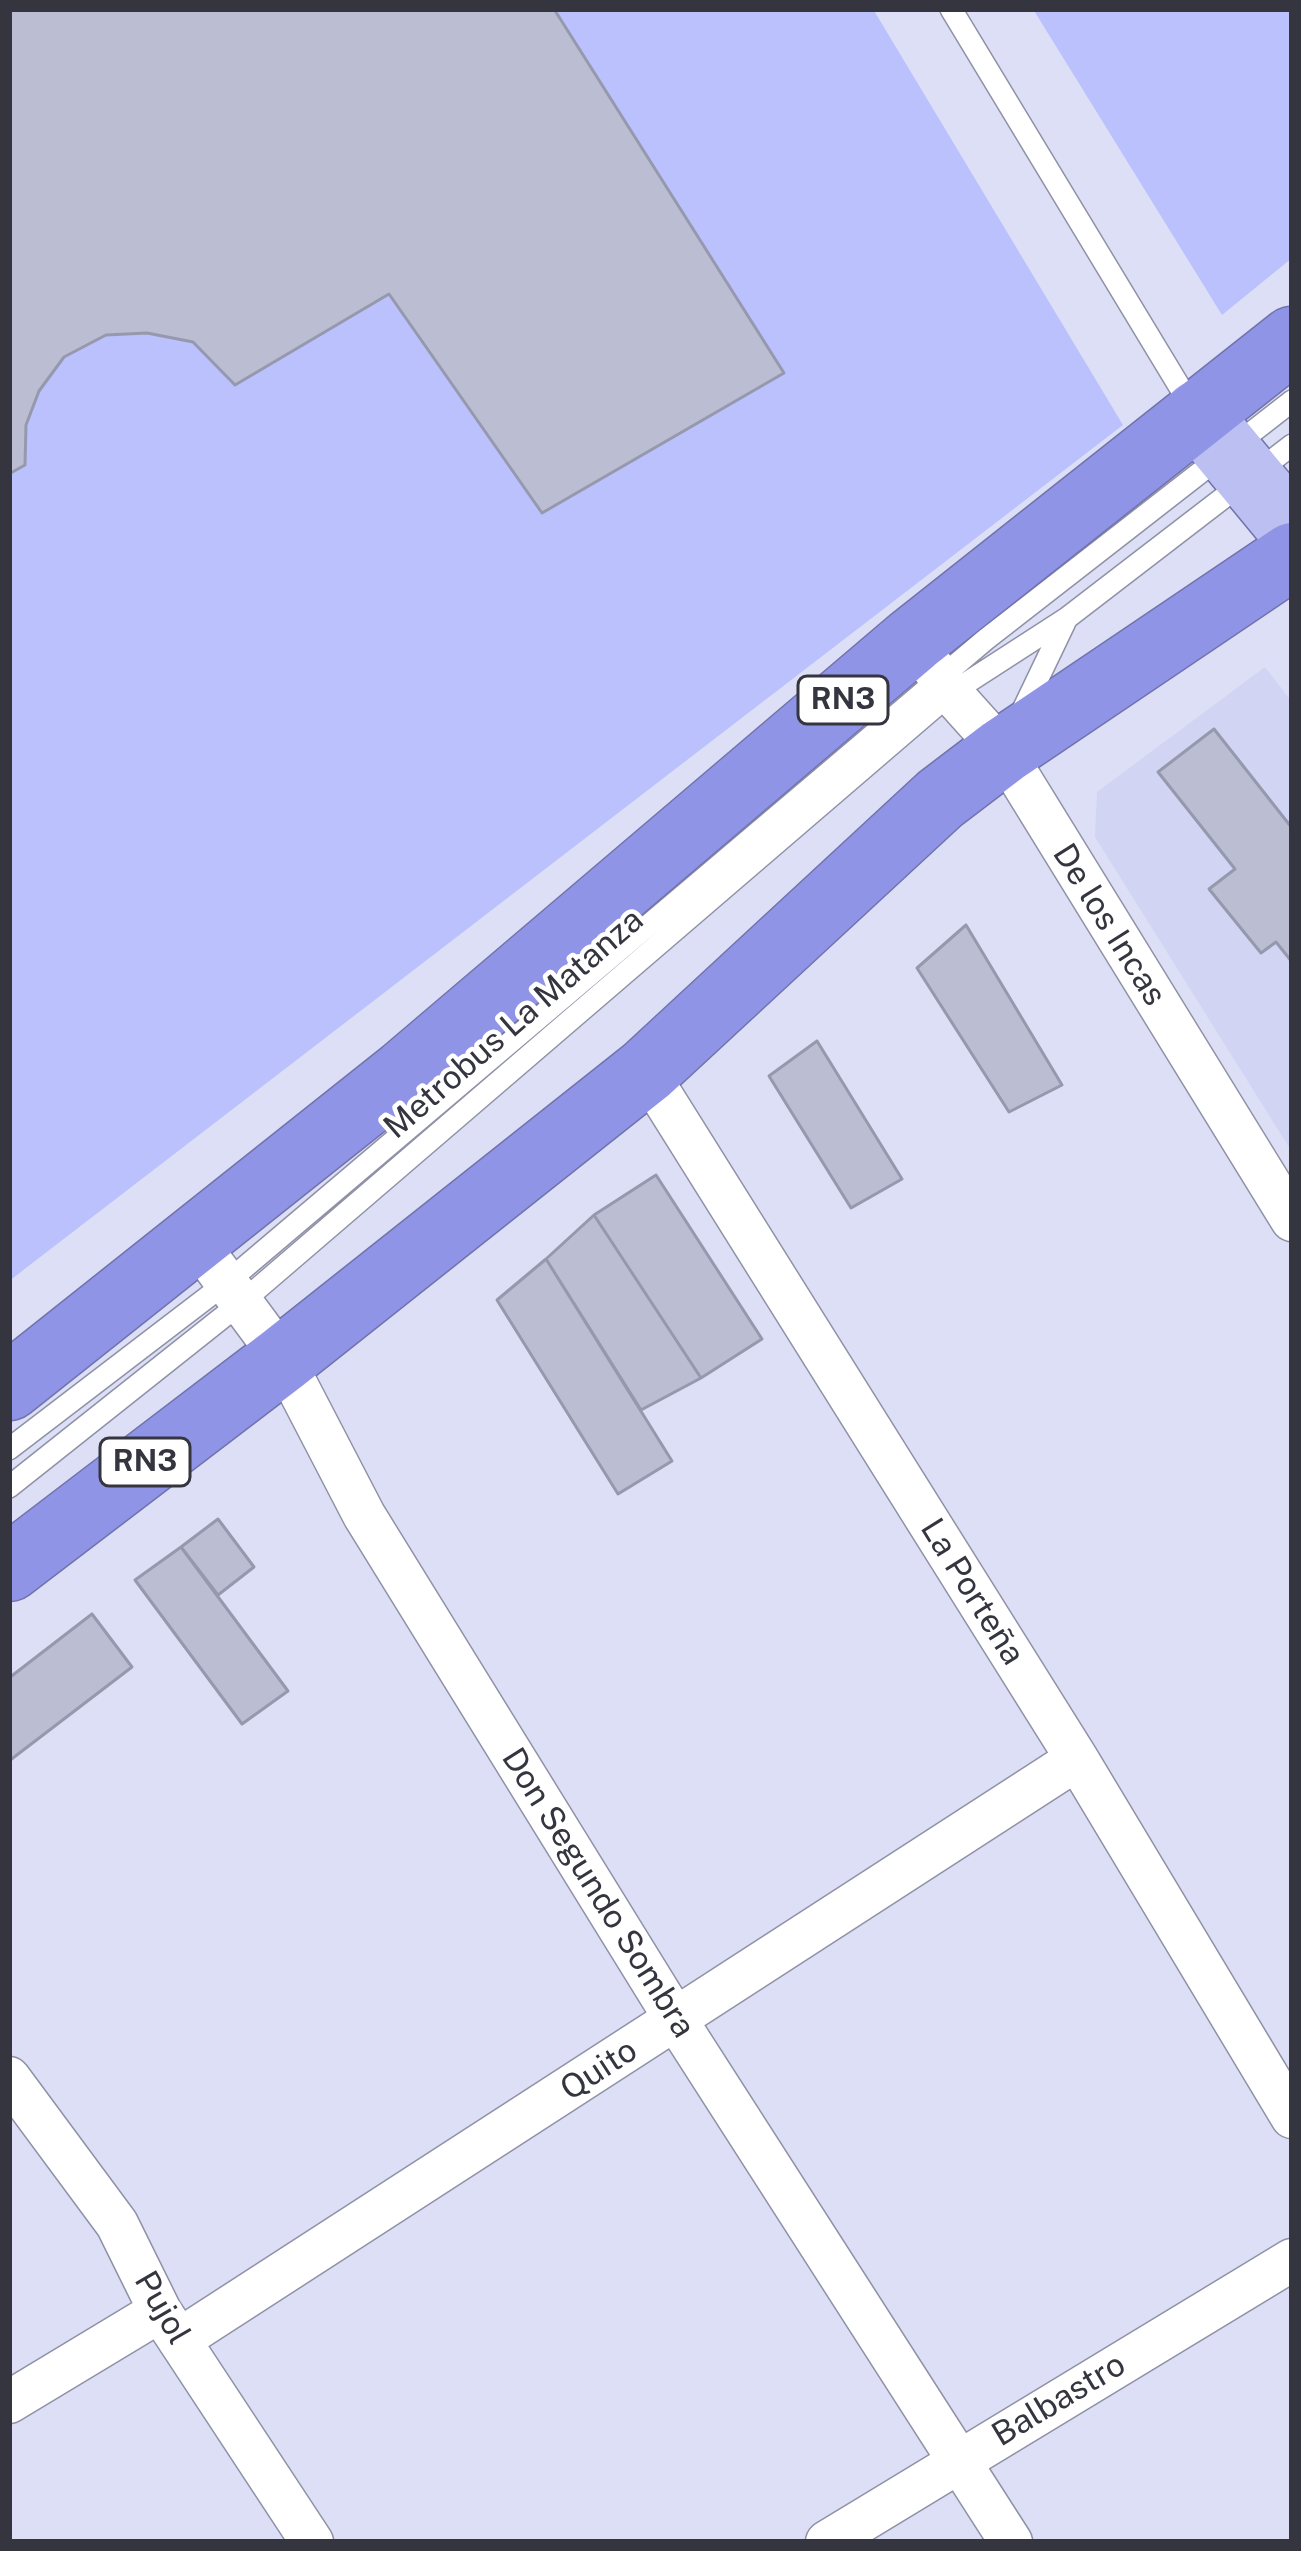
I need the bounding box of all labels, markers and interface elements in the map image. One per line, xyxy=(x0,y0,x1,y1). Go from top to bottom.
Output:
road number: RN3 xyxy=(798,676,888,724)
street label: De los Incas xyxy=(1044,837,1174,1013)
street label: Metrobus La Matanza xyxy=(376,901,652,1147)
road number: RN3 xyxy=(100,1438,190,1486)
street label: La Porteña xyxy=(912,1512,1032,1672)
street label: Don Segundo Sombra xyxy=(493,1741,703,2045)
street label: Quito xyxy=(553,2031,645,2109)
street label: Pujol xyxy=(126,2265,198,2351)
street label: Balbastro xyxy=(985,2345,1133,2455)

